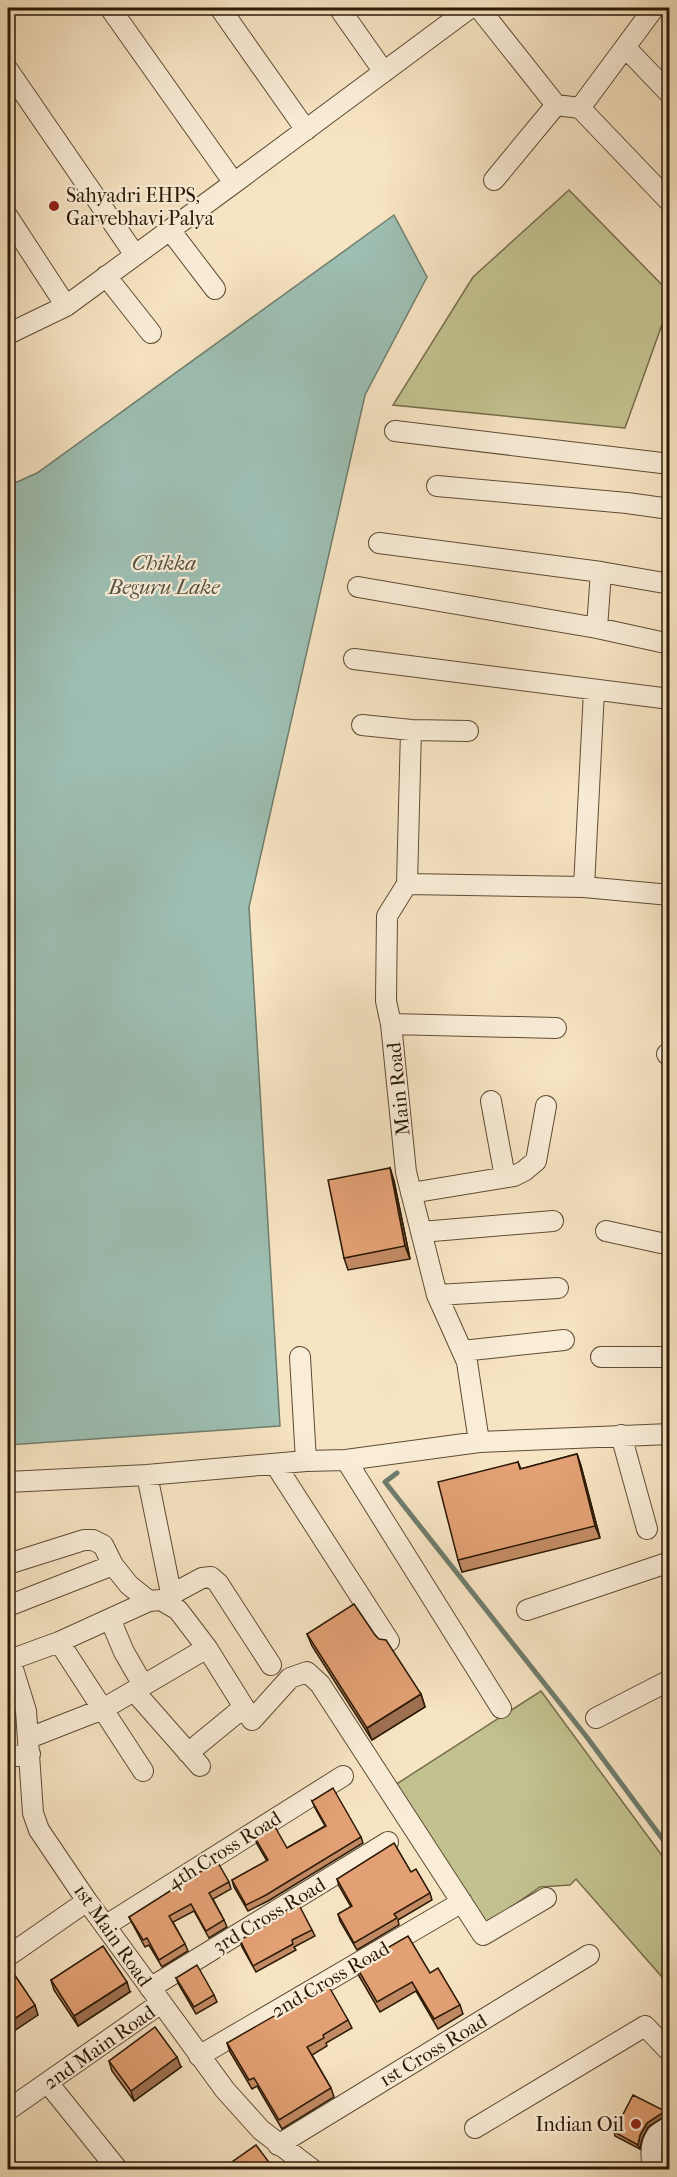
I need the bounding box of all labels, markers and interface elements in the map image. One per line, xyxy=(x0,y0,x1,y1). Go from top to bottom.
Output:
place label: Sahyadri EHPS, Garvebhavi Palya xyxy=(66,184,215,230)
marker: Sahyadri EHPS, Garvebhavi Palya xyxy=(47,199,61,213)
water label: Chikka Beguru Lake xyxy=(107,551,220,599)
street label: Main Road xyxy=(382,1040,415,1137)
street label: 4th Cross Road xyxy=(163,1806,286,1895)
street label: 3rd Cross Road xyxy=(209,1872,331,1958)
street label: 1st Main Road xyxy=(69,1880,157,1992)
street label: 2nd Cross Road xyxy=(267,1936,394,2023)
street label: 2nd Main Road xyxy=(39,2000,160,2094)
street label: 1st Cross Road xyxy=(375,2009,492,2092)
place label: Indian Oil xyxy=(535,2113,624,2136)
marker: Indian Oil xyxy=(629,2117,643,2131)

